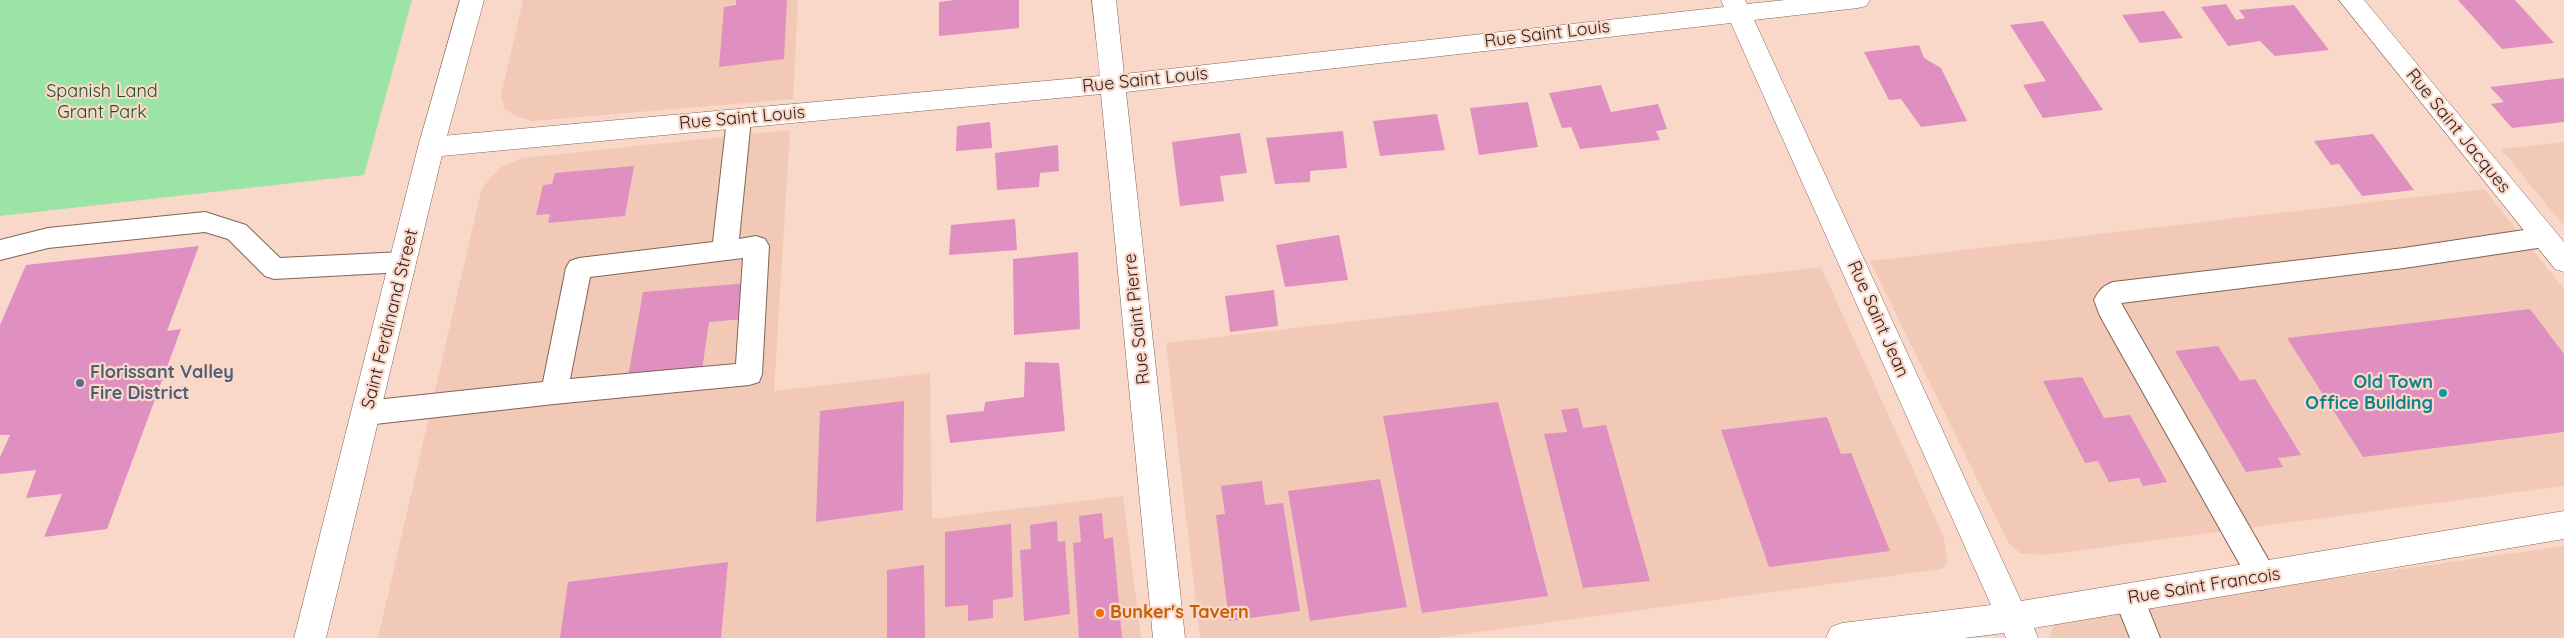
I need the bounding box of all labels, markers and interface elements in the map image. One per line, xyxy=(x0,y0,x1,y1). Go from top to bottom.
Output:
street label: Rue Saint Louis xyxy=(1483,16,1611,52)
street label: Rue Saint Louis xyxy=(1081,63,1209,97)
street label: Rue Saint Jacques xyxy=(2401,64,2515,198)
park label: Spanish Land Grant Park xyxy=(46,81,158,124)
street label: Rue Saint Louis xyxy=(678,102,806,134)
street label: Saint Ferdinand Street xyxy=(357,227,423,411)
street label: Rue Saint Pierre xyxy=(1119,252,1155,386)
street label: Rue Saint Jean xyxy=(1843,257,1913,381)
place label: Florissant Valley Fire District xyxy=(90,362,234,404)
place label: Old Town Office Building xyxy=(2305,372,2433,414)
marker: Florissant Valley Fire District xyxy=(74,377,86,389)
marker: Old Town Office Building xyxy=(2437,387,2449,399)
street label: Rue Saint Francois xyxy=(2126,563,2282,609)
place label: Bunker's Tavern xyxy=(1110,602,1249,624)
marker: Bunker's Tavern xyxy=(1094,607,1106,619)

